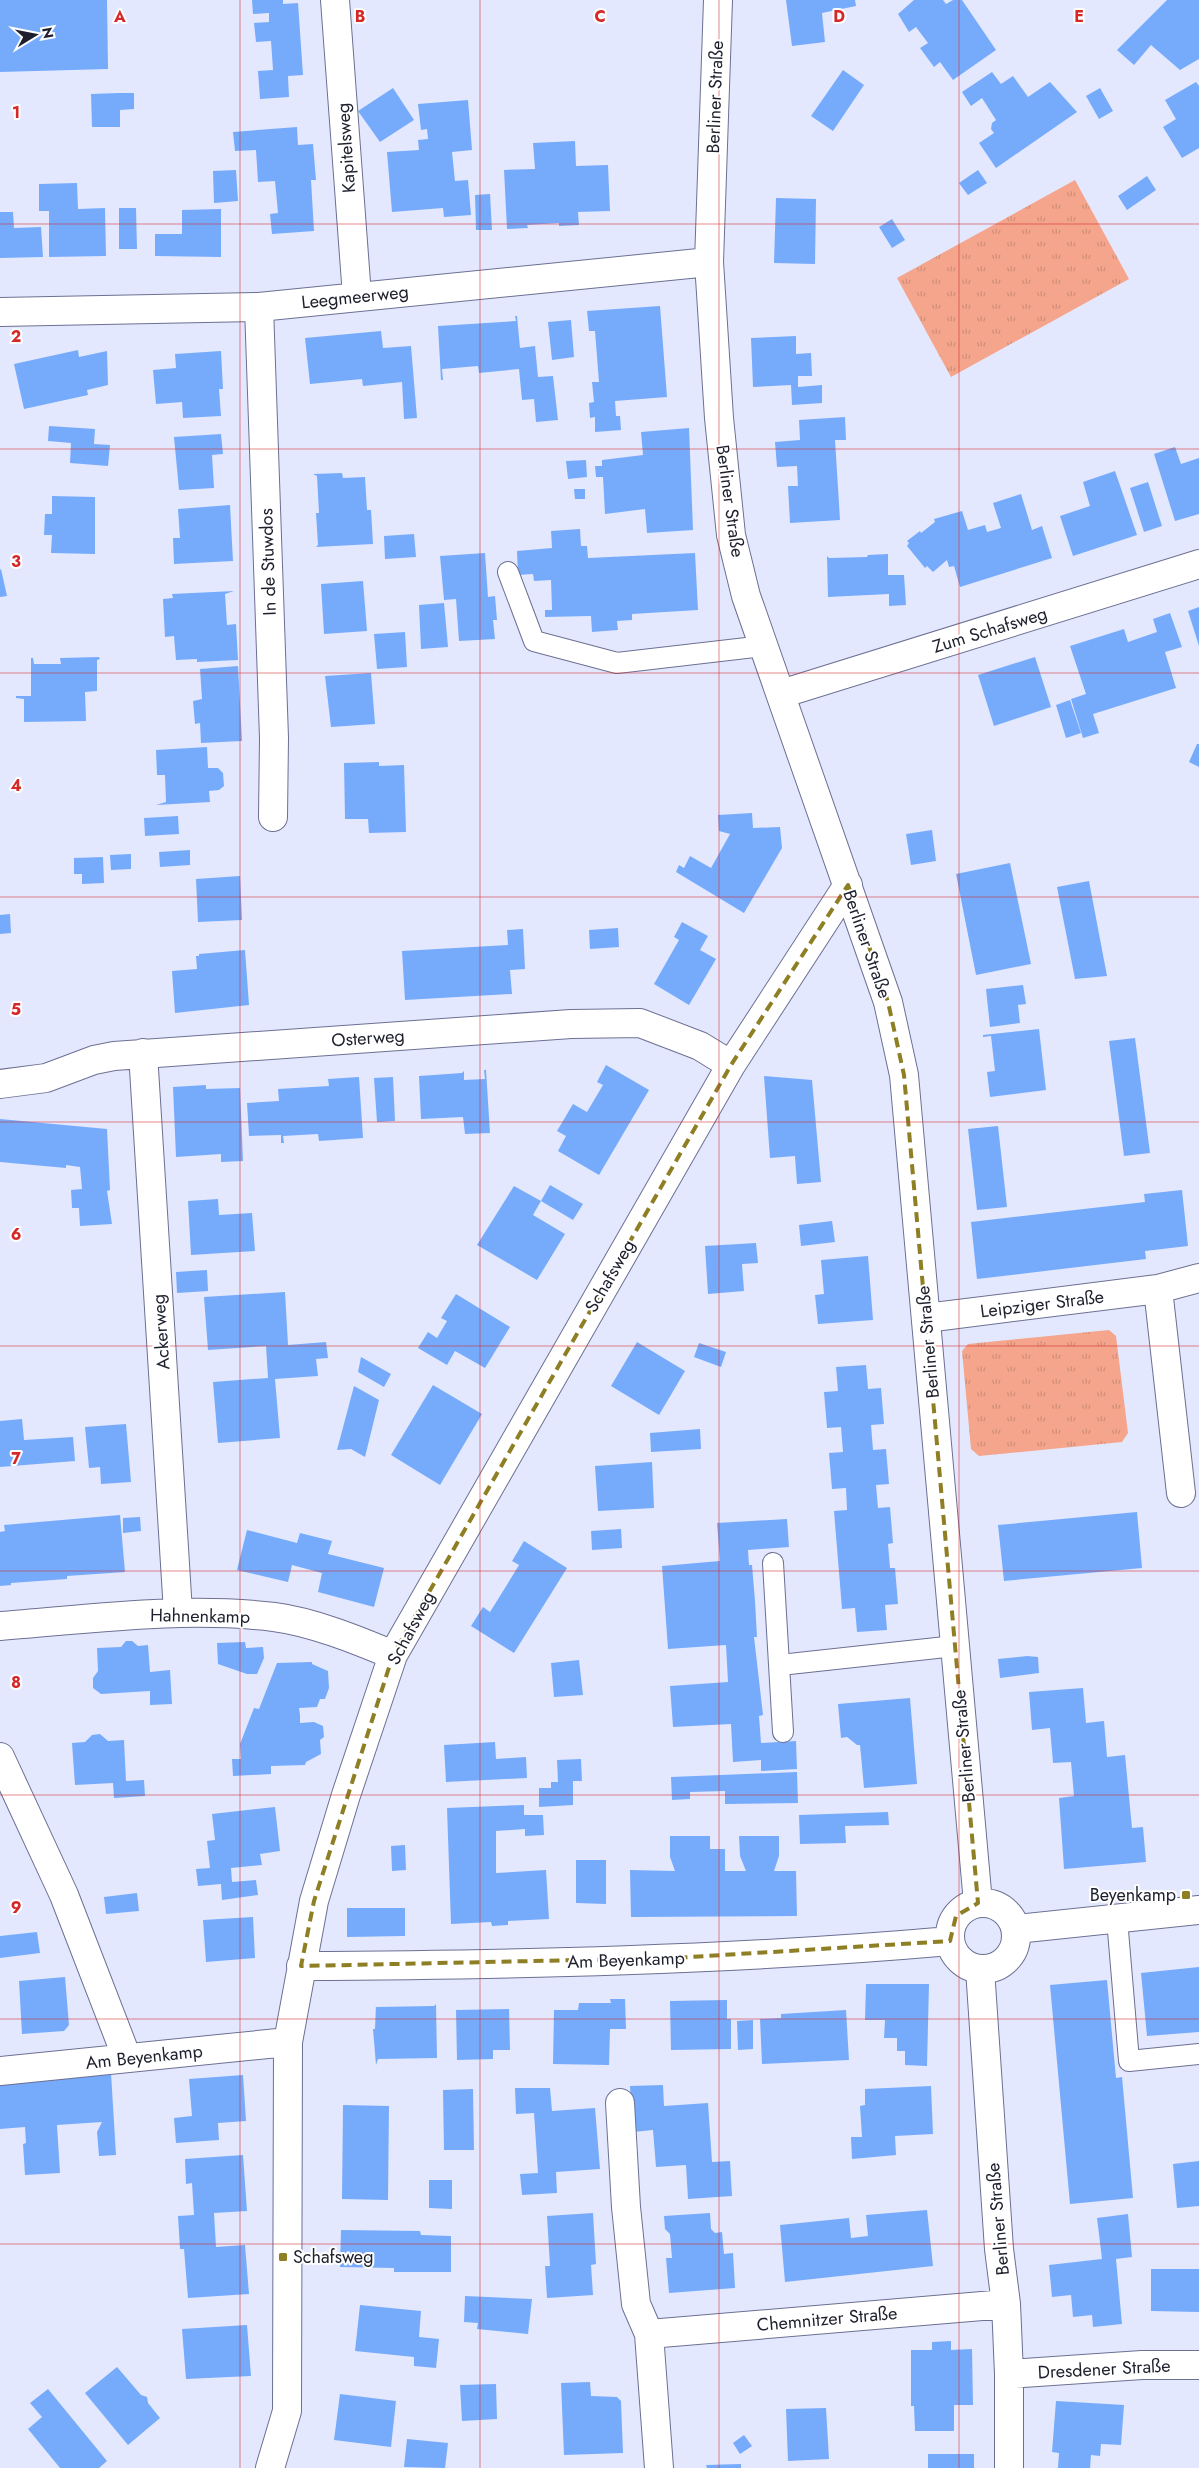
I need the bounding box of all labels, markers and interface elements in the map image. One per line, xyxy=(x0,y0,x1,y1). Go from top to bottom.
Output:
text: A xyxy=(113,5,126,28)
text: B xyxy=(355,5,365,28)
text: C xyxy=(594,5,606,28)
text: D xyxy=(833,5,845,28)
text: E xyxy=(1074,5,1084,28)
north arrow xyxy=(10,10,60,60)
text: N xyxy=(37,26,59,40)
street label: Berliner Straße xyxy=(700,40,730,154)
text: 1 xyxy=(12,101,20,124)
street label: Kapitelsweg xyxy=(330,102,362,194)
street label: Leegmeerweg xyxy=(300,278,410,316)
text: 2 xyxy=(11,325,21,348)
street label: Berliner Straße xyxy=(709,443,751,559)
street label: In de Stuwdos xyxy=(253,508,283,616)
text: 3 xyxy=(11,550,21,573)
street label: Zum Schafsweg xyxy=(930,600,1050,660)
text: 4 xyxy=(10,774,22,797)
street label: Berliner Straße xyxy=(836,886,898,1002)
text: 5 xyxy=(11,998,21,1021)
street label: Osterweg xyxy=(331,1022,405,1054)
text: 6 xyxy=(11,1223,21,1246)
street label: Schafsweg xyxy=(579,1235,641,1317)
street label: Leipziger Straße xyxy=(979,1284,1105,1324)
street label: Berliner Straße xyxy=(910,1285,946,1399)
street label: Ackerweg xyxy=(145,1293,177,1371)
text: 7 xyxy=(11,1447,21,1470)
street label: Schafsweg xyxy=(381,1586,441,1670)
street label: Hahnenkamp xyxy=(150,1602,250,1630)
text: 8 xyxy=(11,1671,21,1694)
street label: Berliner Straße xyxy=(946,1689,982,1803)
place label: Beyenkamp xyxy=(1090,1882,1176,1908)
marker: Beyenkamp xyxy=(1180,1889,1192,1901)
text: 9 xyxy=(11,1896,21,1919)
street label: Am Beyenkamp xyxy=(567,1945,685,1975)
street label: Am Beyenkamp xyxy=(84,2038,204,2076)
street label: Berliner Straße xyxy=(980,2162,1016,2276)
place label: Schafsweg xyxy=(293,2244,373,2270)
marker: Schafsweg xyxy=(277,2251,289,2263)
street label: Chemnitzer Straße xyxy=(756,2300,898,2338)
street label: Dresdener Straße xyxy=(1037,2353,1171,2385)

